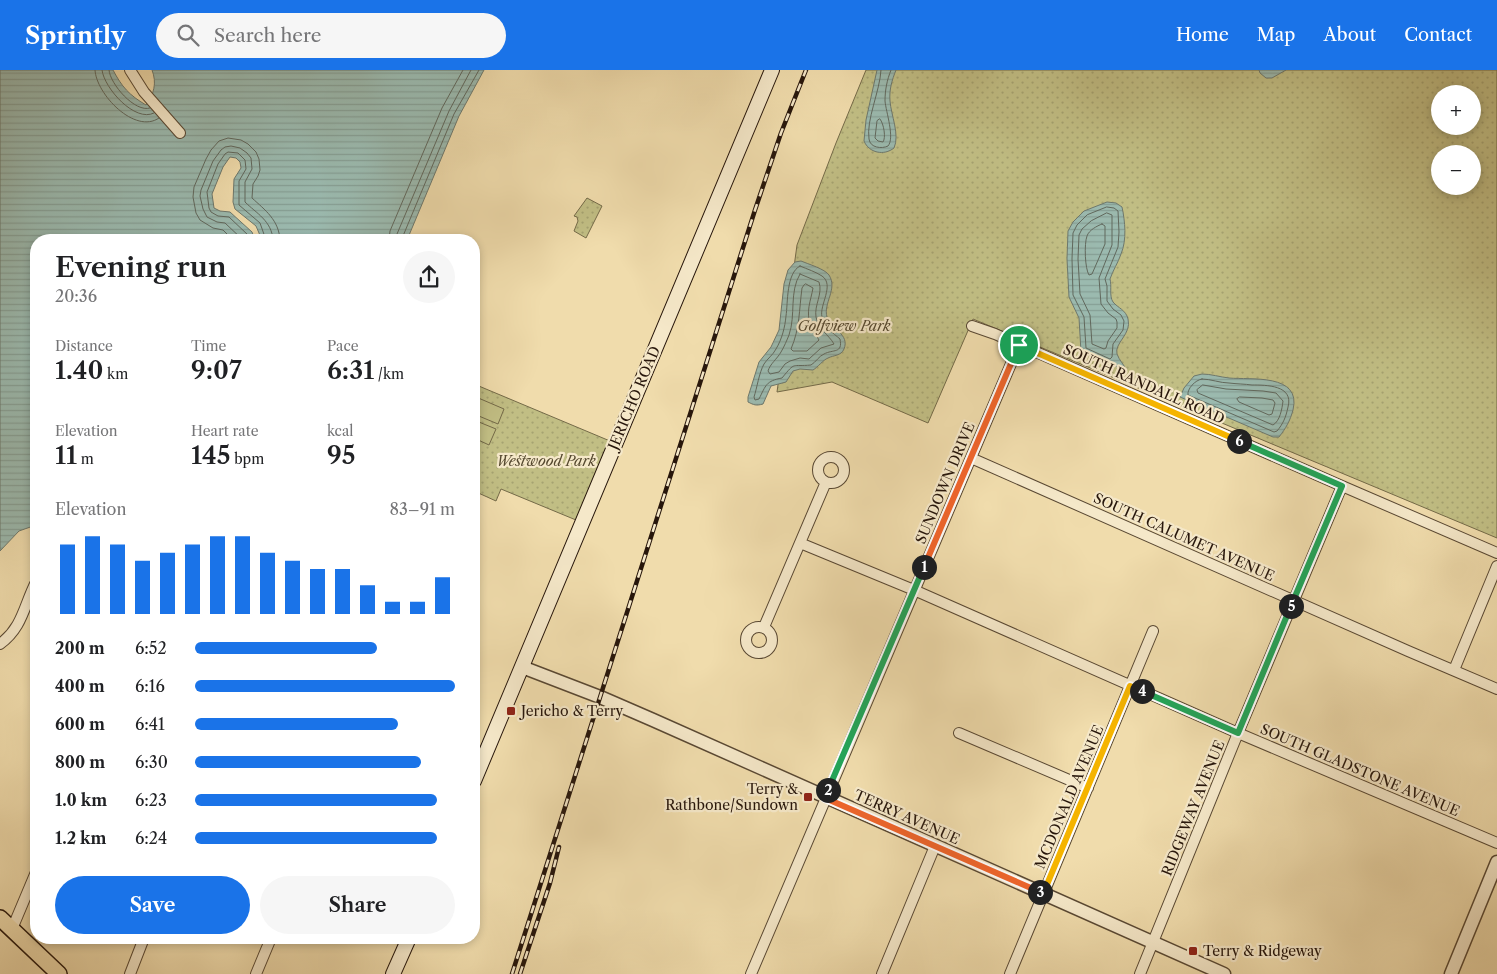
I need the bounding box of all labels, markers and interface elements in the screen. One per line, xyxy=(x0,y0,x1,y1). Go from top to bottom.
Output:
search box xyxy=(156,13,506,58)
text: Sprintly xyxy=(25,21,126,50)
icon: search xyxy=(174,21,202,49)
text: Search here xyxy=(214,24,321,47)
text: Home xyxy=(1176,24,1229,46)
text: Map xyxy=(1257,24,1295,46)
text: About xyxy=(1323,24,1376,46)
text: Contact xyxy=(1404,24,1472,46)
map controls xyxy=(1431,85,1481,195)
button: + xyxy=(1431,85,1481,135)
button: − xyxy=(1431,145,1481,195)
text: Evening run xyxy=(55,250,227,284)
button: share xyxy=(403,251,455,303)
text: 20:36 xyxy=(55,286,97,306)
park label: Golfview Park xyxy=(797,317,891,335)
pin xyxy=(998,324,1040,366)
icon: arrive xyxy=(1005,331,1033,359)
text: Distance xyxy=(55,337,113,355)
text: Time xyxy=(191,337,226,355)
text: Pace xyxy=(327,337,359,355)
street label: SOUTH RANDALL ROAD xyxy=(1060,340,1228,428)
street label: JERICHO ROAD xyxy=(603,343,664,455)
text: 1.40 xyxy=(55,355,103,386)
text: 9:07 xyxy=(191,355,242,386)
text: 6:31 xyxy=(327,355,374,386)
text: km xyxy=(103,365,128,383)
text: /km xyxy=(374,365,404,383)
street label: SUNDOWN DRIVE xyxy=(911,419,979,547)
text: Elevation xyxy=(55,422,118,440)
text: Heart rate xyxy=(191,422,258,440)
text: kcal xyxy=(327,422,353,440)
pin: 6 xyxy=(1226,428,1252,454)
text: 6 xyxy=(1235,432,1244,450)
text: 11 xyxy=(55,440,77,471)
text: 145 xyxy=(191,440,230,471)
text: 95 xyxy=(327,440,356,471)
text: m xyxy=(77,450,94,468)
text: bpm xyxy=(230,450,264,468)
park label: Westwood Park xyxy=(496,452,597,470)
street label: SOUTH CALUMET AVENUE xyxy=(1091,489,1277,585)
text: Elevation xyxy=(55,499,126,519)
text: 83–91 m xyxy=(390,499,455,519)
pin: 1 xyxy=(912,554,936,580)
text: 1 xyxy=(921,558,928,576)
pin: 5 xyxy=(1278,594,1304,618)
text: 5 xyxy=(1288,597,1295,615)
text: 200 m xyxy=(55,638,105,658)
text: 6:52 xyxy=(135,638,167,658)
text: 400 m xyxy=(55,676,105,696)
text: 6:16 xyxy=(135,676,165,696)
pin: 4 xyxy=(1130,678,1154,704)
text: 4 xyxy=(1138,682,1147,700)
place label: Jericho & Terry xyxy=(519,702,624,720)
marker: Jericho & Terry xyxy=(505,705,517,717)
text: 600 m xyxy=(55,714,105,734)
text: 6:41 xyxy=(135,714,165,734)
street label: SOUTH GLADSTONE AVENUE xyxy=(1258,720,1462,820)
street label: MCDONALD AVENUE xyxy=(1031,723,1107,871)
street label: RIDGEWAY AVENUE xyxy=(1158,737,1228,879)
text: 800 m xyxy=(55,752,105,772)
text: 6:30 xyxy=(135,752,168,772)
pin: 2 xyxy=(816,778,840,802)
place label: Terry & Rathbone/Sundown xyxy=(665,780,799,814)
text: 2 xyxy=(824,781,833,799)
street label: TERRY AVENUE xyxy=(851,786,963,848)
text: 1.0 km xyxy=(55,790,107,810)
text: 6:23 xyxy=(135,790,167,810)
marker: Terry & Rathbone/Sundown xyxy=(802,791,814,803)
text: 1.2 km xyxy=(55,828,107,848)
text: 6:24 xyxy=(135,828,167,848)
button: Save xyxy=(55,876,250,934)
button: Share xyxy=(260,876,455,934)
pin: 3 xyxy=(1028,880,1052,904)
text: 3 xyxy=(1037,883,1044,901)
place label: Terry & Ridgeway xyxy=(1203,942,1322,960)
marker: Terry & Ridgeway xyxy=(1187,945,1199,957)

